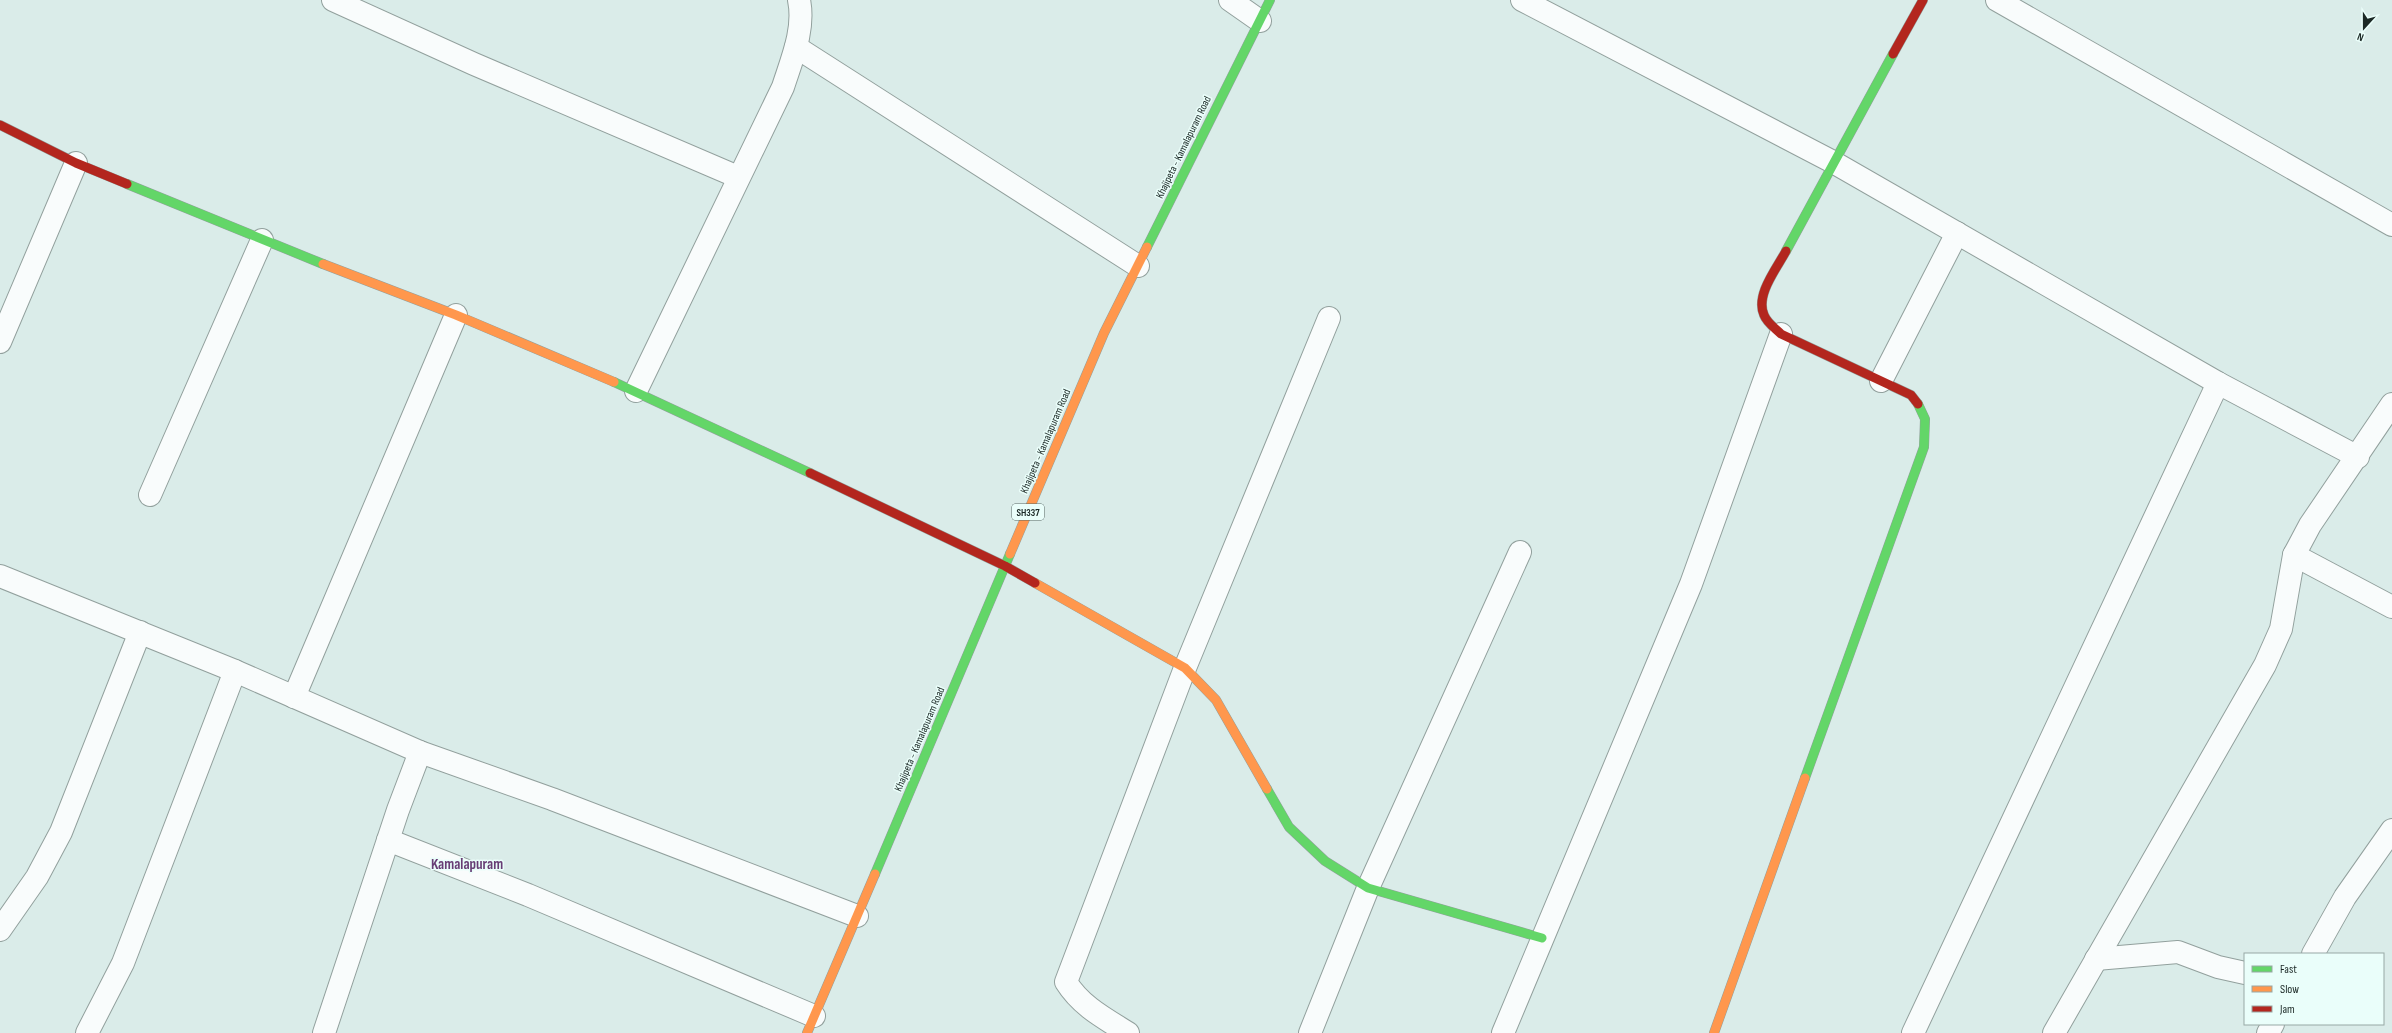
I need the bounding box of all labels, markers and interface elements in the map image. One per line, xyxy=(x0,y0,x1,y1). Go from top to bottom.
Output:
north arrow xyxy=(2344,8,2384,48)
text: N xyxy=(2355,30,2366,44)
street label: Khajipeta - Kamalapuram Road xyxy=(1153,94,1214,201)
street label: Khajipeta - Kamalapuram Road xyxy=(1018,387,1074,495)
road number: SH337 xyxy=(1012,504,1044,520)
street label: Khajipeta - Kamalapuram Road xyxy=(892,685,948,793)
district label: Kamalapuram xyxy=(431,855,503,874)
legend xyxy=(2244,953,2384,1025)
text: Fast xyxy=(2280,962,2297,977)
text: Slow xyxy=(2280,982,2299,997)
text: Jam xyxy=(2279,1002,2295,1017)

